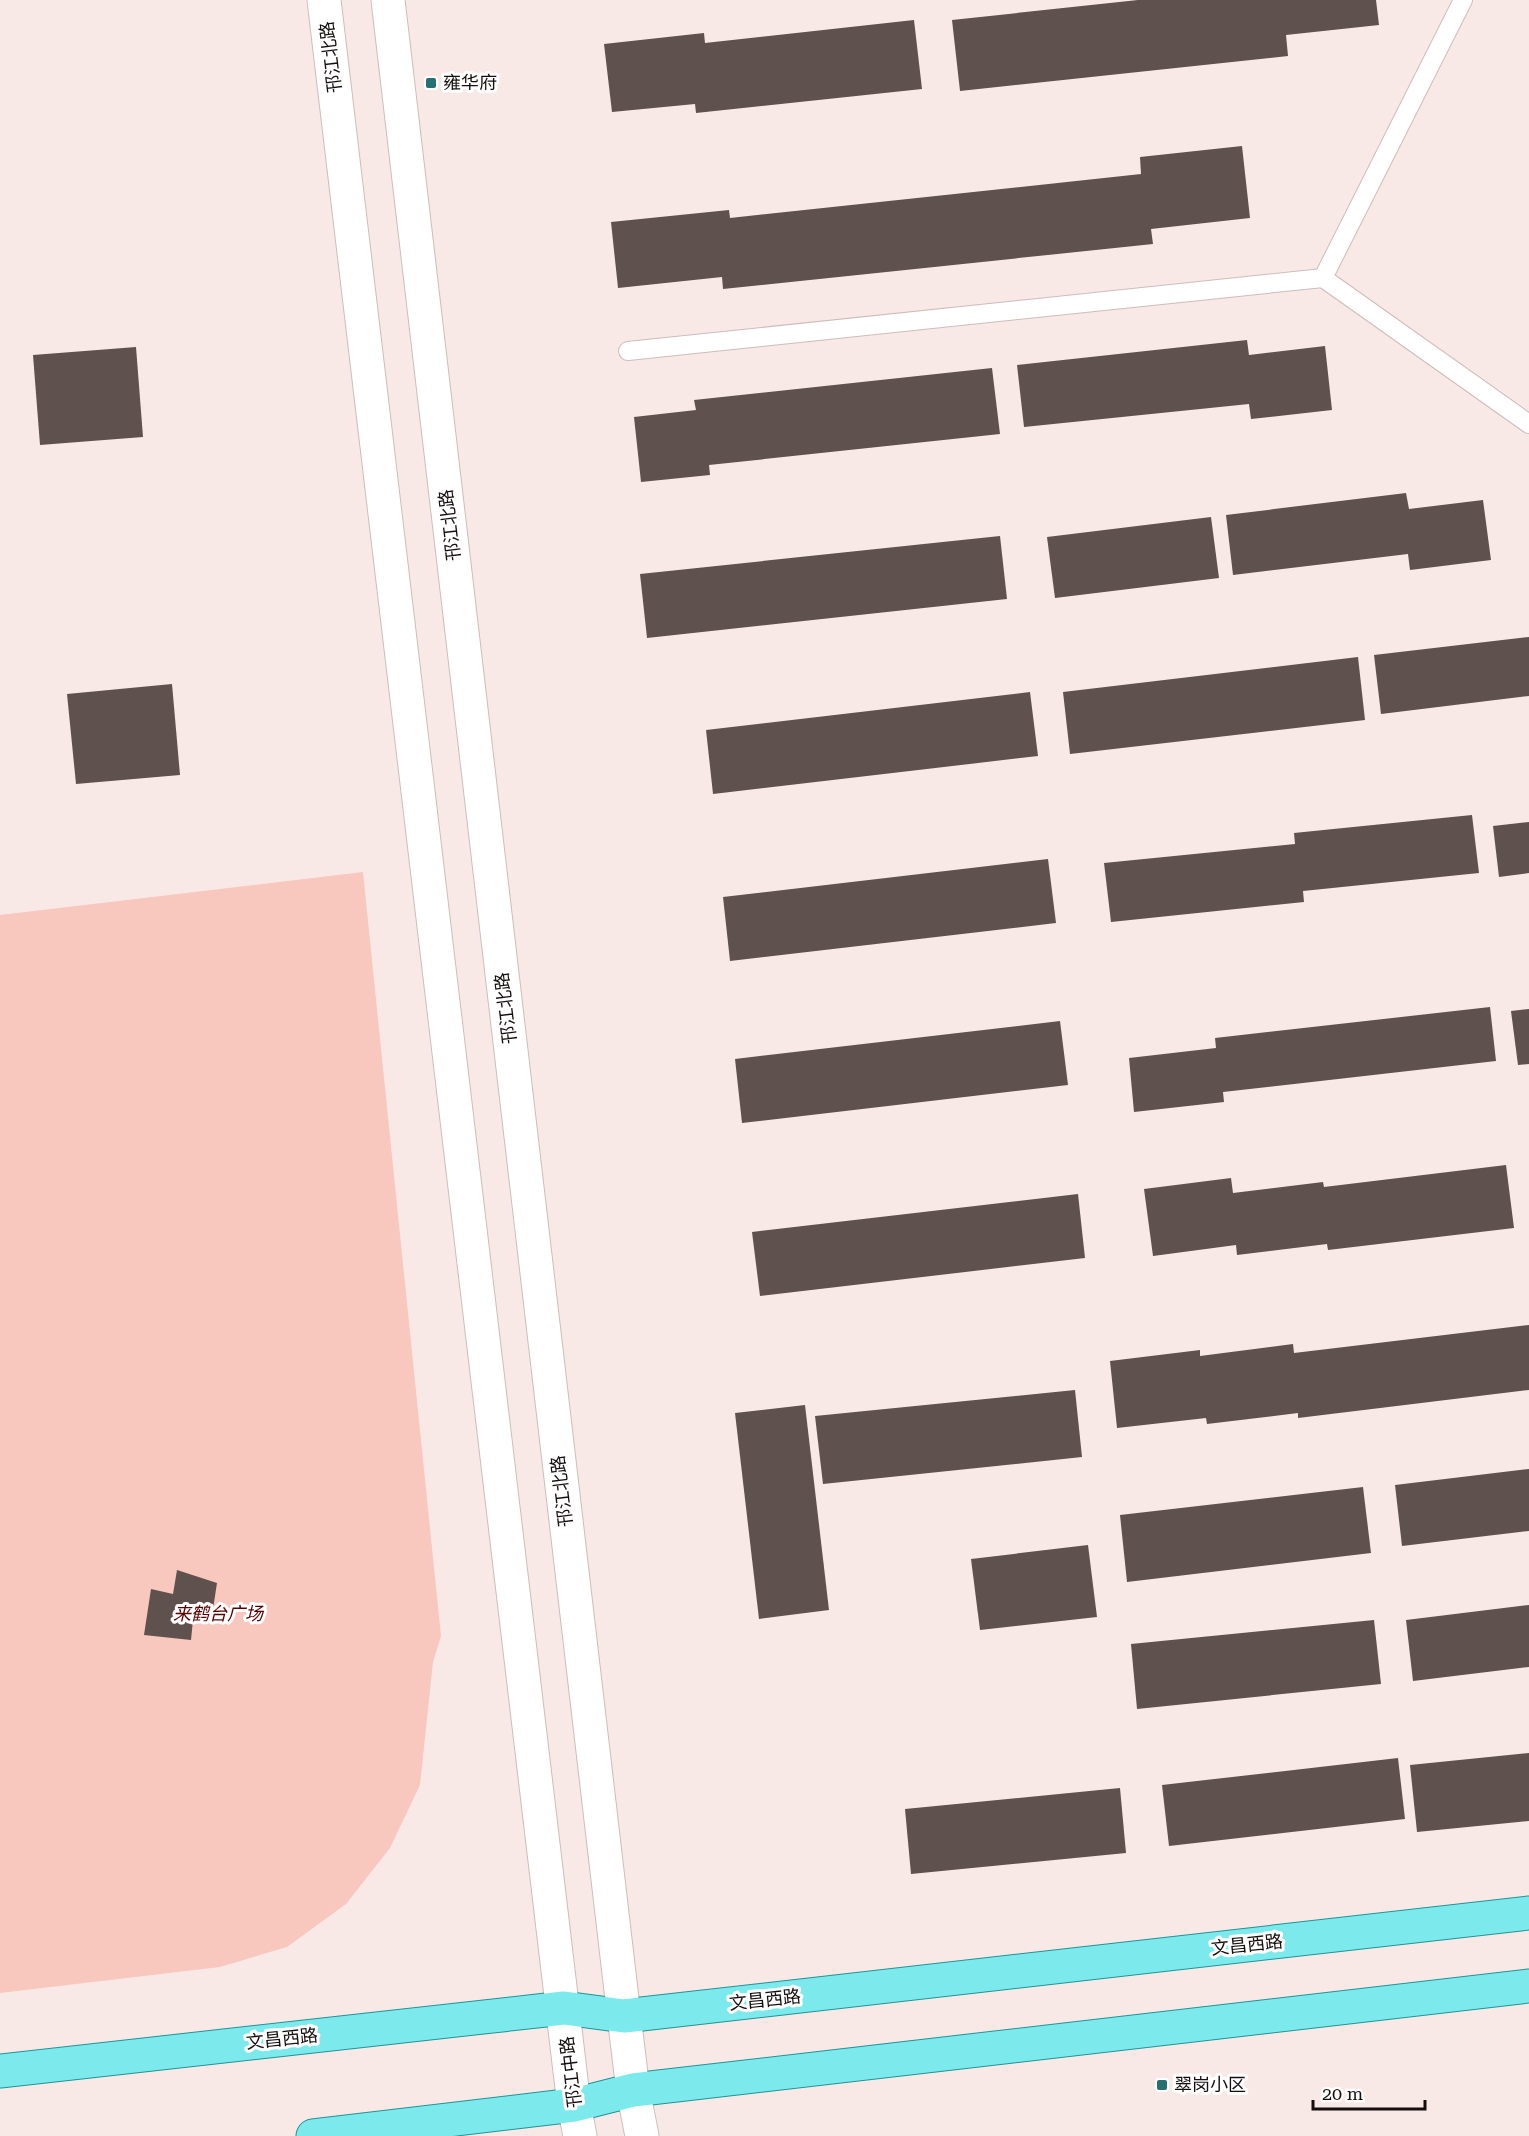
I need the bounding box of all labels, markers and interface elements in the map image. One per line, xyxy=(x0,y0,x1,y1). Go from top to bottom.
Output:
street label: 邗江北路 xyxy=(316,20,345,94)
place label: 雍华府 xyxy=(443,72,497,93)
marker: 雍华府 xyxy=(424,76,438,90)
street label: 邗江北路 xyxy=(435,488,464,562)
street label: 邗江北路 xyxy=(491,971,520,1045)
street label: 邗江北路 xyxy=(547,1454,576,1528)
park label: 来鹤台广场 xyxy=(173,1603,265,1624)
street label: 文昌西路 xyxy=(1210,1930,1284,1959)
street label: 文昌西路 xyxy=(728,1985,802,2014)
street label: 文昌西路 xyxy=(245,2024,319,2053)
street label: 邗江中路 xyxy=(556,2035,585,2109)
scale bar xyxy=(1313,2073,1426,2111)
place label: 翠岗小区 xyxy=(1174,2074,1246,2095)
marker: 翠岗小区 xyxy=(1155,2078,1169,2092)
text: 20 m xyxy=(1322,2083,1363,2104)

